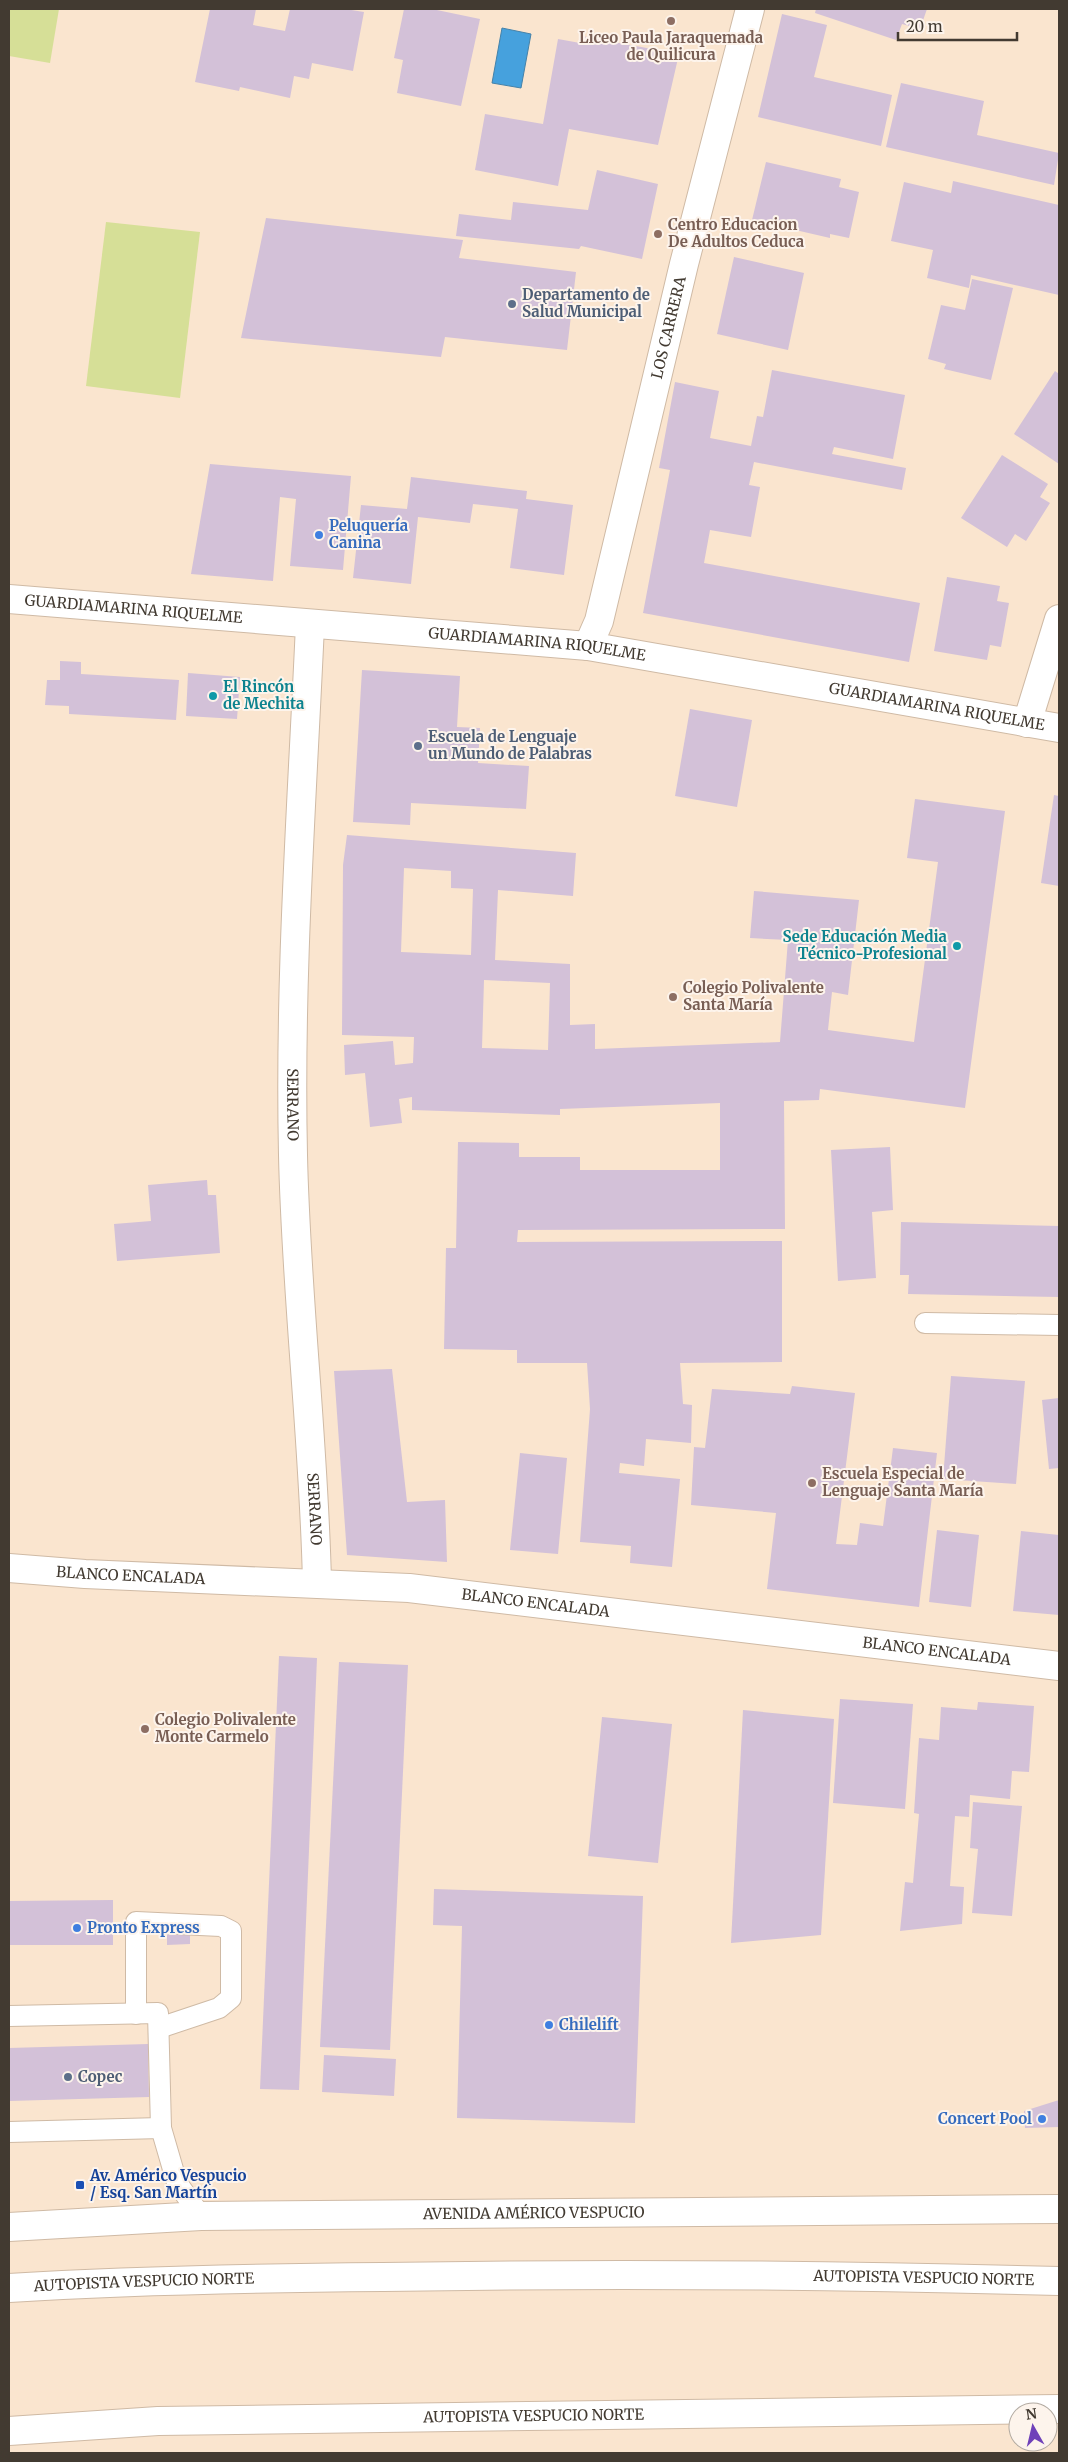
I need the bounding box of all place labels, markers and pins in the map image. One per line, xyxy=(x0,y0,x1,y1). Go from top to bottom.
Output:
marker: Liceo Paula Jaraquemada de Quilicura xyxy=(665,15,677,27)
place label: Liceo Paula Jaraquemada de Quilicura xyxy=(579,28,764,64)
place label: Centro Educacion De Adultos Ceduca xyxy=(668,215,805,251)
marker: Centro Educacion De Adultos Ceduca xyxy=(652,228,664,240)
place label: Departamento de Salud Municipal xyxy=(522,285,650,321)
marker: Departamento de Salud Municipal xyxy=(506,298,518,310)
place label: Peluquería Canina xyxy=(329,516,409,552)
marker: Peluquería Canina xyxy=(313,529,325,541)
place label: El Rincón de Mechita xyxy=(223,677,305,713)
marker: El Rincón de Mechita xyxy=(207,690,219,702)
place label: Escuela de Lenguaje un Mundo de Palabras xyxy=(428,727,592,763)
marker: Escuela de Lenguaje un Mundo de Palabras xyxy=(412,740,424,752)
place label: Sede Educación Media Técnico-Profesional xyxy=(782,927,948,963)
marker: Sede Educación Media Técnico-Profesional xyxy=(951,940,963,952)
place label: Colegio Polivalente Santa María xyxy=(683,978,824,1014)
marker: Colegio Polivalente Santa María xyxy=(667,991,679,1003)
place label: Escuela Especial de Lenguaje Santa María xyxy=(822,1464,984,1500)
marker: Escuela Especial de Lenguaje Santa María xyxy=(806,1477,818,1489)
place label: Colegio Polivalente Monte Carmelo xyxy=(155,1710,296,1746)
marker: Colegio Polivalente Monte Carmelo xyxy=(139,1723,151,1735)
place label: Pronto Express xyxy=(87,1918,200,1937)
marker: Pronto Express xyxy=(71,1922,83,1934)
place label: Chilelift xyxy=(559,2015,619,2034)
marker: Chilelift xyxy=(543,2019,555,2031)
place label: Copec xyxy=(78,2067,123,2086)
marker: Copec xyxy=(62,2071,74,2083)
place label: Concert Pool xyxy=(938,2109,1032,2128)
marker: Concert Pool xyxy=(1036,2113,1048,2125)
place label: Av. Américo Vespucio / Esq. San Martín xyxy=(89,2166,246,2202)
marker: Av. Américo Vespucio / Esq. San Martín xyxy=(74,2179,86,2191)

